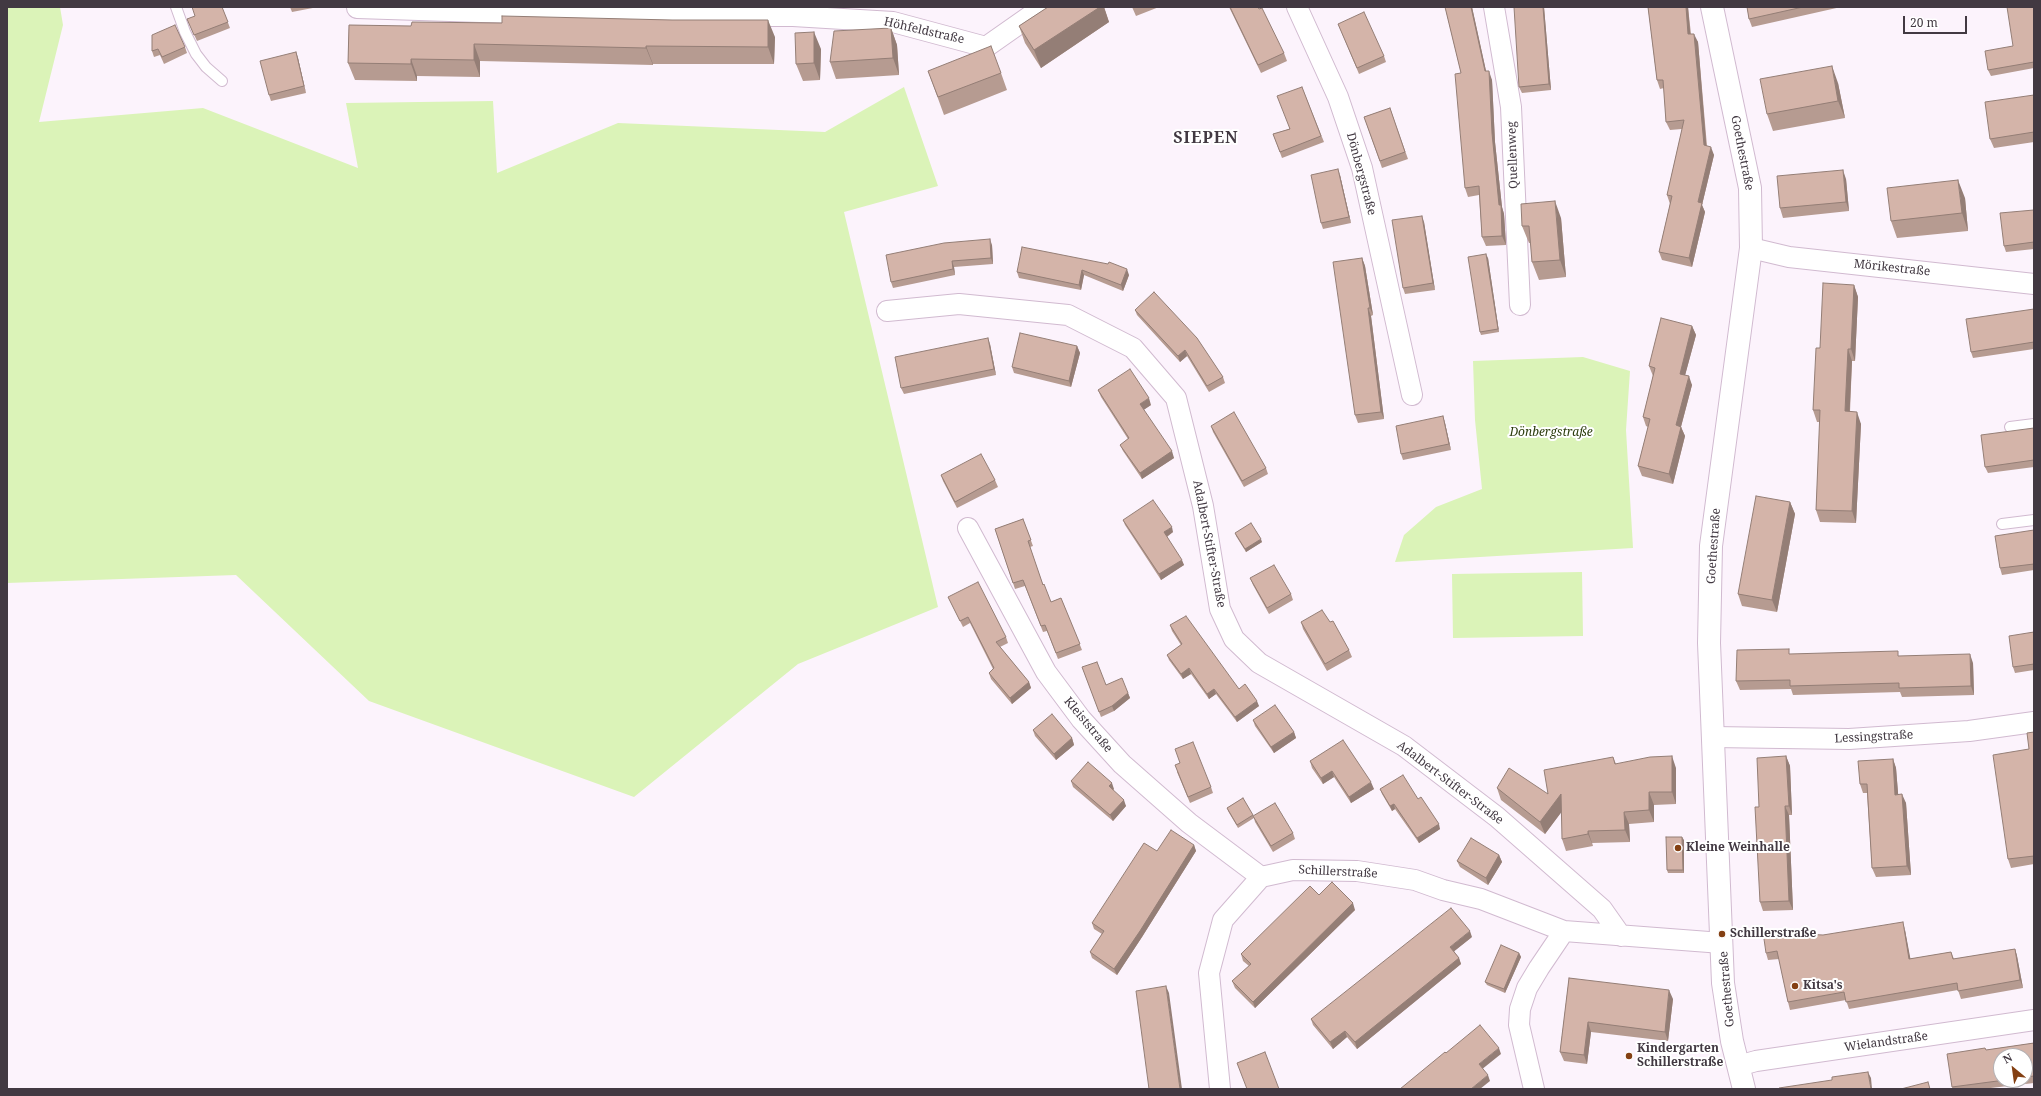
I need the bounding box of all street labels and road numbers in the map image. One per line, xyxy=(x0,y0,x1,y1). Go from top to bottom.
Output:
street label: Höhfeldstraße xyxy=(882,15,966,47)
street label: Goethestraße xyxy=(1728,114,1756,192)
street label: Quellenweg xyxy=(1505,121,1521,189)
street label: Dönbergstraße xyxy=(1343,131,1379,217)
street label: Mörikestraße xyxy=(1853,257,1931,279)
street label: Adalbert-Stifter-Straße xyxy=(1190,479,1228,609)
street label: Goethestraße xyxy=(1704,508,1724,584)
street label: Kleiststraße xyxy=(1061,694,1115,756)
street label: Lessingstraße xyxy=(1834,728,1914,746)
street label: Adalbert-Stifter-Straße xyxy=(1394,738,1506,828)
street label: Schillerstraße xyxy=(1298,863,1378,881)
street label: Goethestraße xyxy=(1717,950,1737,1028)
street label: Wielandstraße xyxy=(1843,1029,1929,1055)

